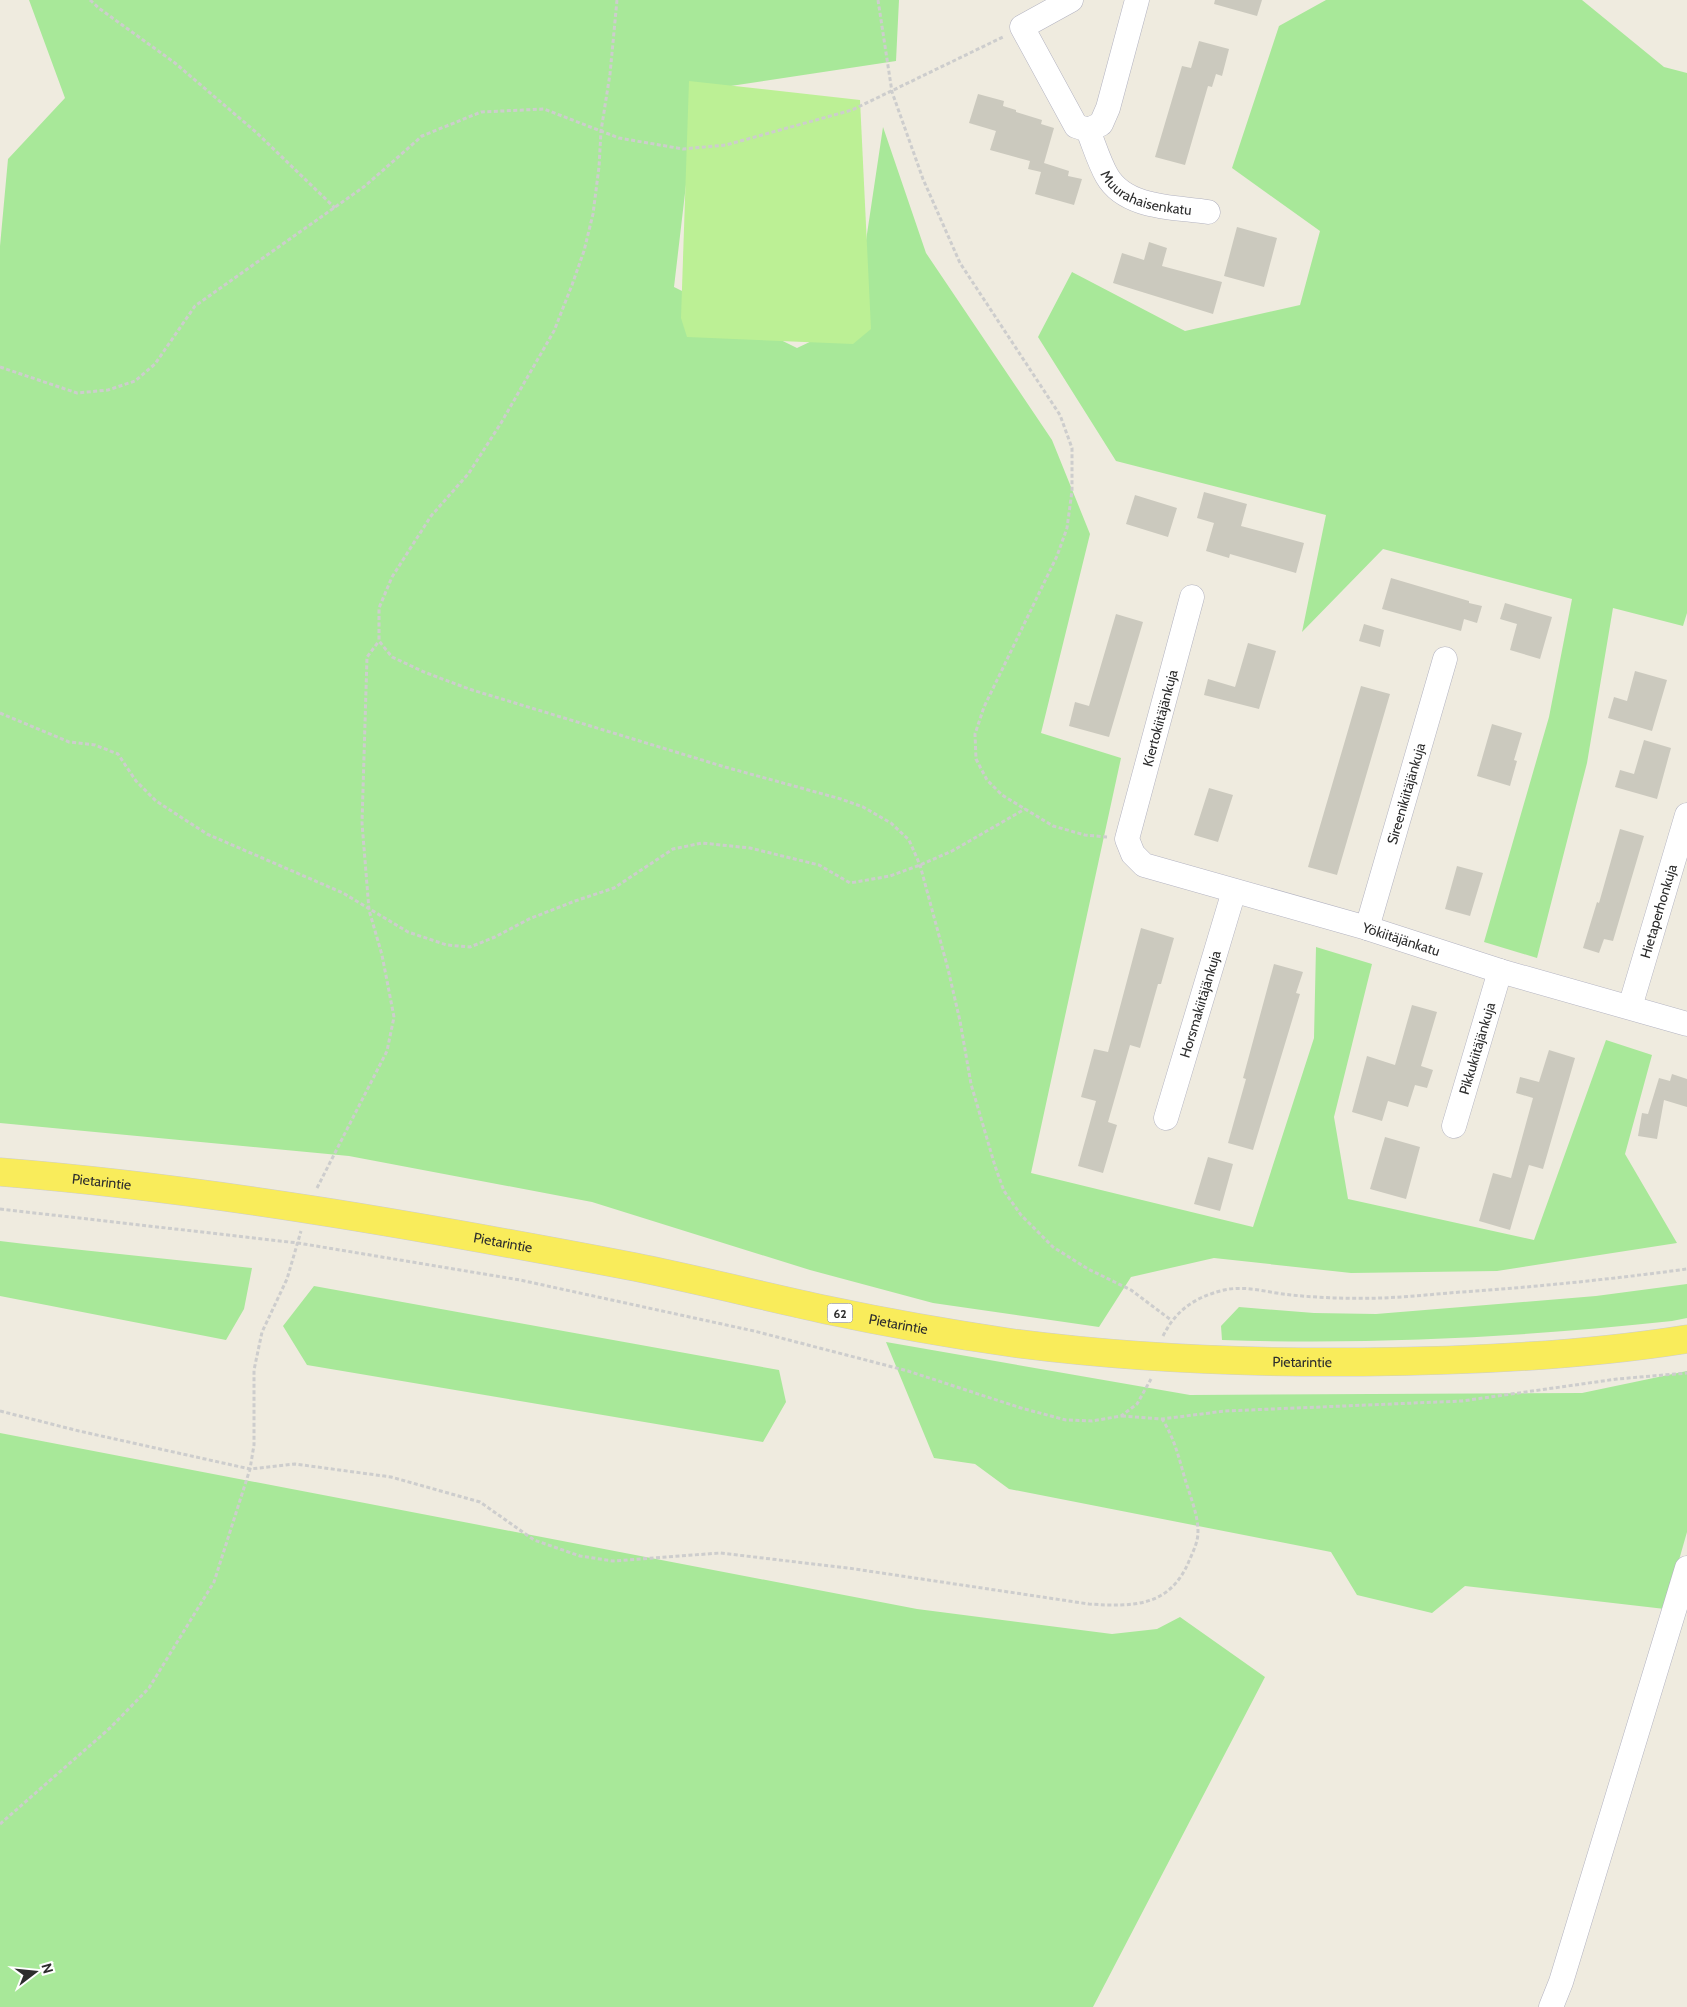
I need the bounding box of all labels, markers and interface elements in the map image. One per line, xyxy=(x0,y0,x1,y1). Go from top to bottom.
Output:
street label: Muurahaisenkatu xyxy=(1097,167,1193,219)
street label: Kiertokiitäjänkuja xyxy=(1138,667,1182,768)
street label: Sireenikiitäjänkuja xyxy=(1383,740,1429,846)
street label: Hietaperhonkuja xyxy=(1636,862,1681,960)
street label: Yökiitäjänkatu xyxy=(1359,918,1442,960)
street label: Horsmakiitäjänkuja xyxy=(1176,948,1225,1060)
street label: Pikkukiitäjänkuja xyxy=(1455,1000,1499,1097)
street label: Pietarintie xyxy=(71,1170,132,1194)
street label: Pietarintie xyxy=(472,1228,534,1257)
road number: 62 xyxy=(828,1304,852,1322)
street label: Pietarintie xyxy=(867,1310,929,1338)
street label: Pietarintie xyxy=(1272,1353,1332,1371)
north arrow xyxy=(10,1947,60,1997)
text: N xyxy=(37,1961,58,1976)

